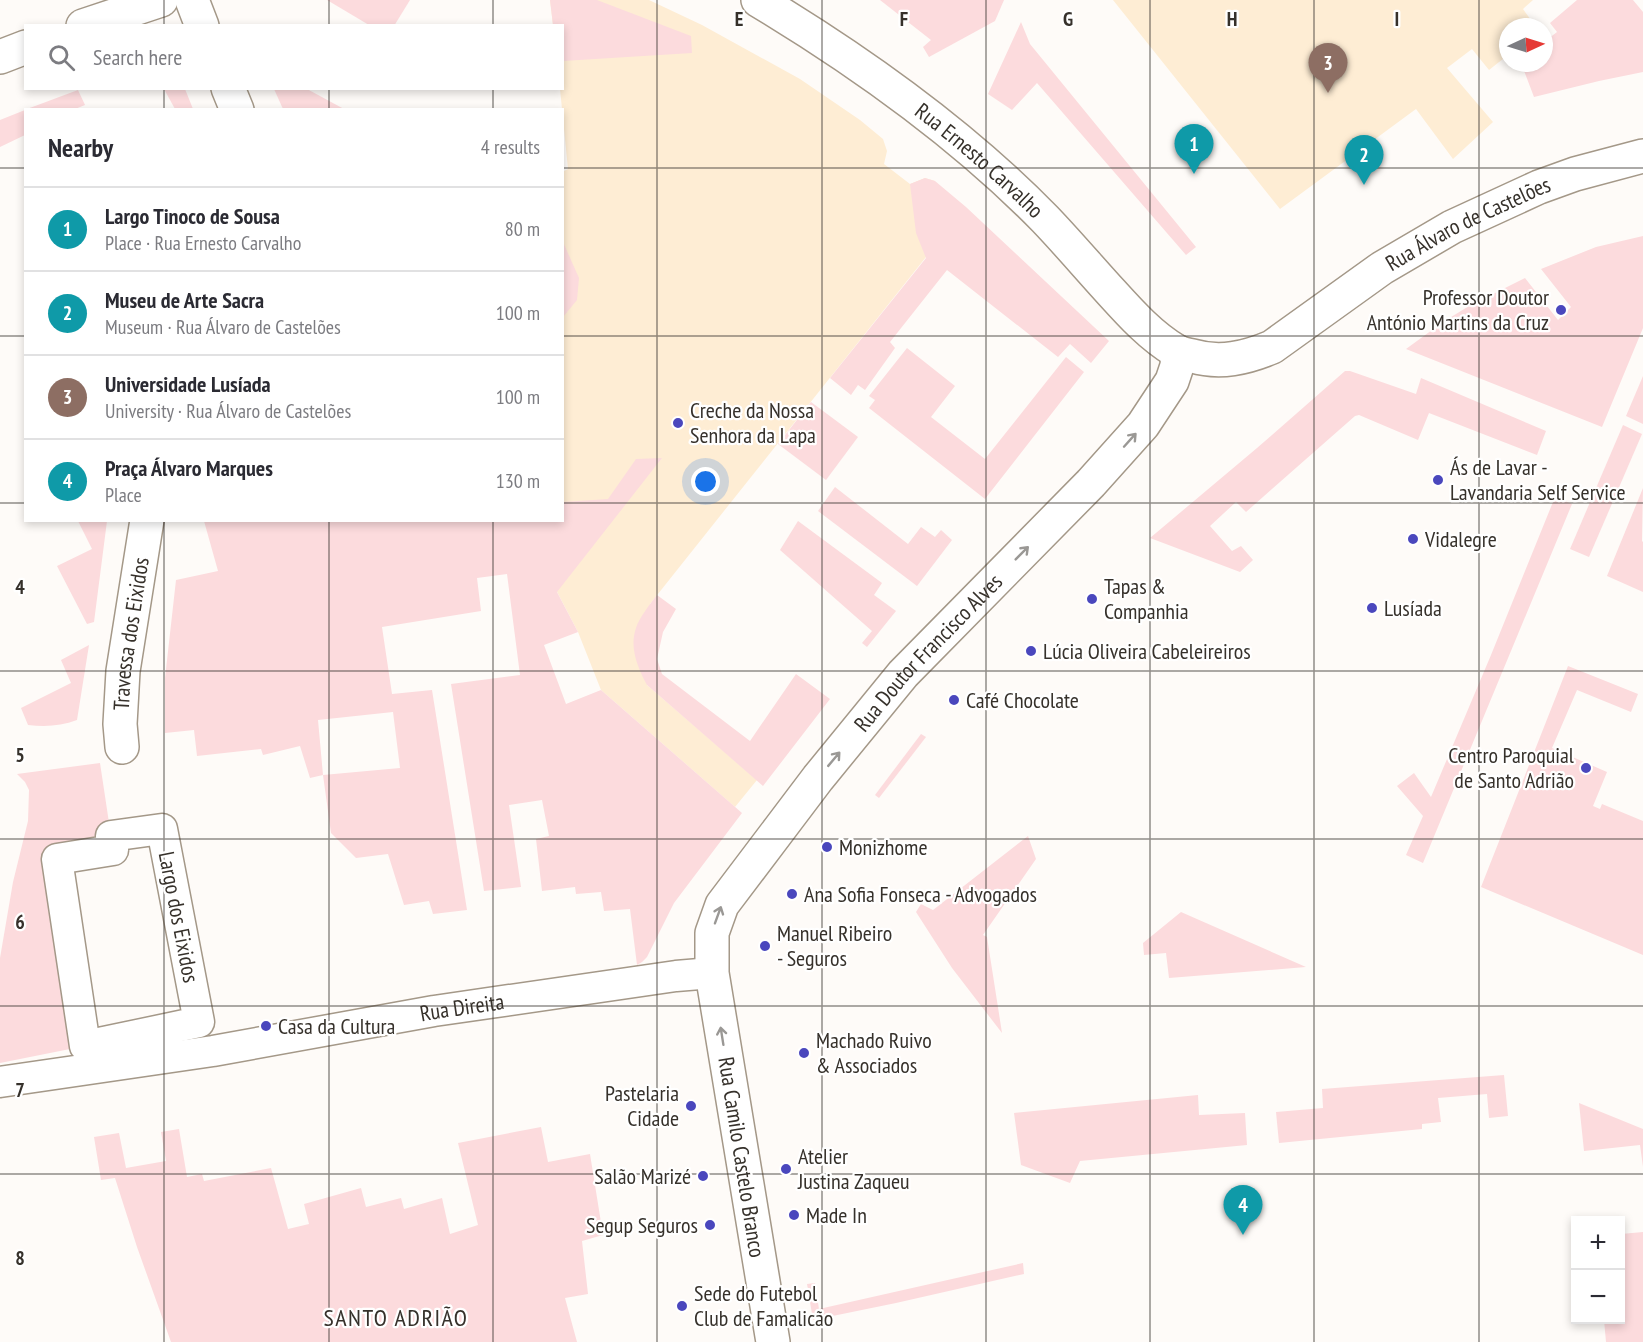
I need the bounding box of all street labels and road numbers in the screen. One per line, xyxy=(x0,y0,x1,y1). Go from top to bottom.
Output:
street label: Rua Ernesto Carvalho xyxy=(910,97,1050,224)
street label: Rua Álvaro de Castelões xyxy=(1380,170,1554,277)
street label: Travessa dos Eixidos xyxy=(107,555,155,711)
street label: Rua Doutor Francisco Alves xyxy=(848,568,1008,737)
street label: Largo dos Eixidos xyxy=(153,849,205,985)
street label: Rua Direita xyxy=(418,987,506,1027)
street label: Rua Camilo Castelo Branco xyxy=(712,1055,772,1259)

